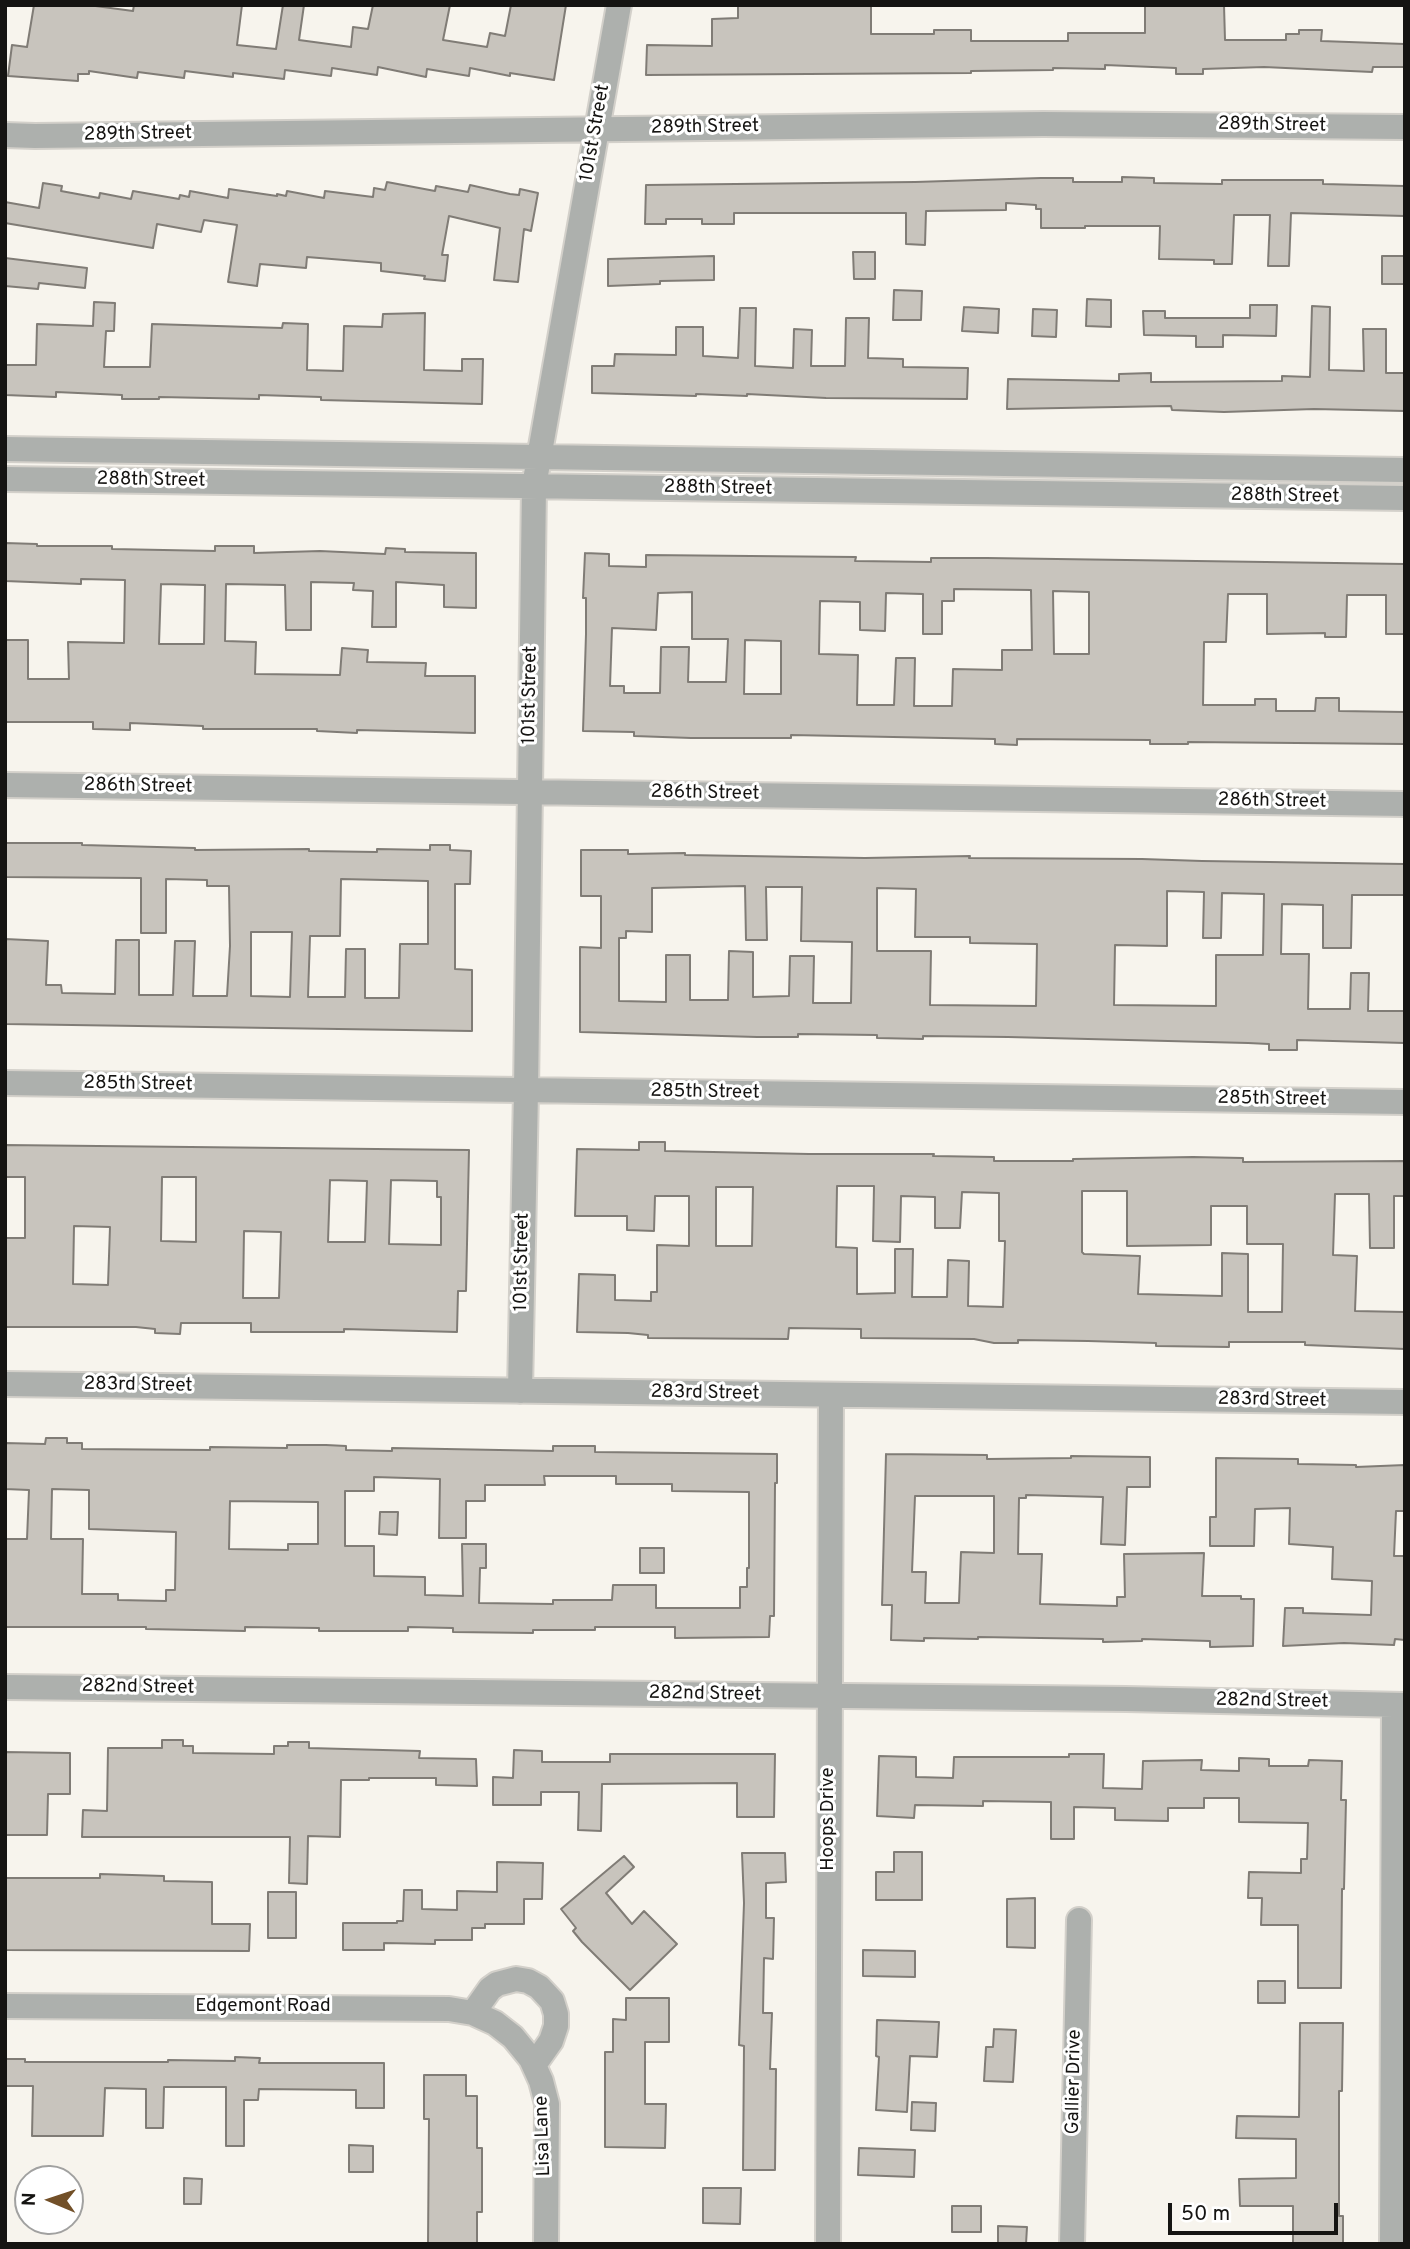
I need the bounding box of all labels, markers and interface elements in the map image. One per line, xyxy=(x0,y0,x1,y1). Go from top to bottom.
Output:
street label: 101st Street xyxy=(576,82,616,184)
street label: 289th Street xyxy=(1218,114,1326,138)
street label: 289th Street xyxy=(651,116,759,140)
street label: 289th Street xyxy=(84,123,192,147)
street label: 288th Street xyxy=(96,469,206,493)
street label: 288th Street xyxy=(663,477,773,501)
street label: 288th Street xyxy=(1230,485,1340,509)
street label: 101st Street xyxy=(519,645,543,745)
street label: 286th Street xyxy=(83,775,193,799)
street label: 286th Street xyxy=(650,782,760,806)
street label: 286th Street xyxy=(1217,790,1327,814)
street label: 285th Street xyxy=(83,1073,193,1097)
street label: 285th Street xyxy=(650,1081,760,1105)
street label: 285th Street xyxy=(1217,1088,1327,1112)
street label: 101st Street xyxy=(511,1212,535,1312)
street label: 283rd Street xyxy=(83,1374,193,1398)
street label: 283rd Street xyxy=(650,1382,760,1406)
street label: 283rd Street xyxy=(1217,1389,1327,1413)
street label: 282nd Street xyxy=(81,1676,195,1700)
street label: 282nd Street xyxy=(648,1683,762,1707)
street label: 282nd Street xyxy=(1215,1690,1329,1714)
street label: Hoops Drive xyxy=(818,1767,840,1871)
street label: Edgemont Road xyxy=(195,1996,331,2018)
street label: Gallier Drive xyxy=(1063,2029,1087,2135)
street label: Lisa Lane xyxy=(531,2095,557,2177)
north arrow xyxy=(14,2165,84,2235)
scale bar xyxy=(1172,2190,1342,2234)
text: N xyxy=(18,2192,42,2207)
text: 50 m xyxy=(1181,2201,1230,2228)

